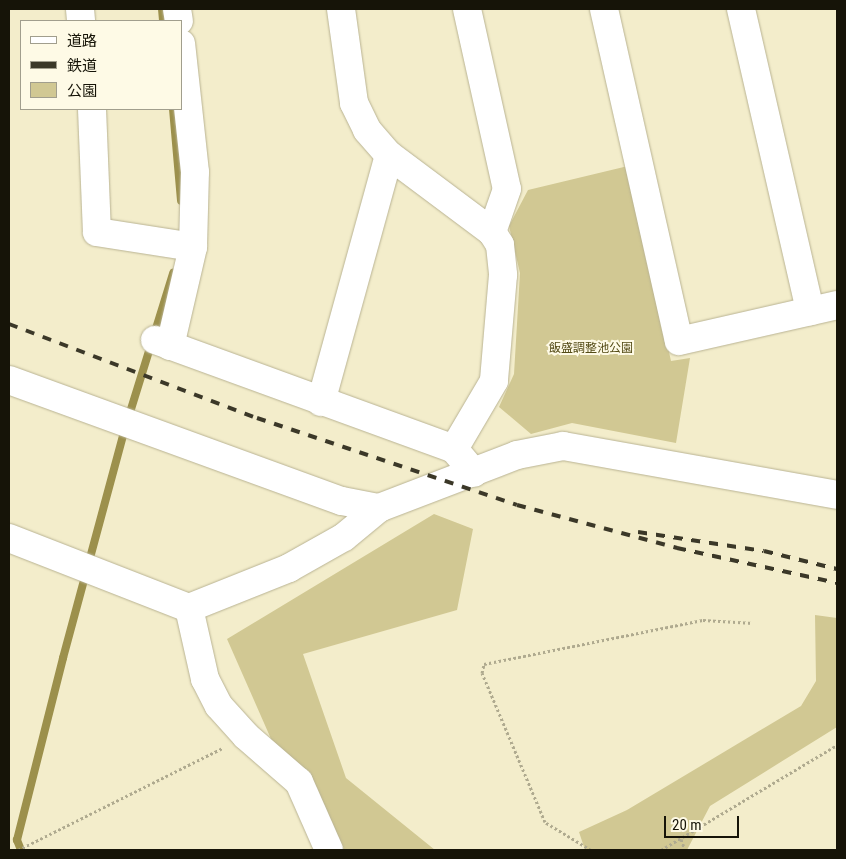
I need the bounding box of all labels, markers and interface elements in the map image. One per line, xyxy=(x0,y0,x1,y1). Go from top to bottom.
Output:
legend xyxy=(20,20,182,110)
text: 道路 xyxy=(67,32,97,50)
text: 鉄道 xyxy=(67,57,97,75)
text: 公園 xyxy=(67,82,97,100)
park label: 飯盛調整池公園 xyxy=(549,342,633,356)
scale bar xyxy=(666,806,741,838)
text: 20 m xyxy=(672,816,702,834)

